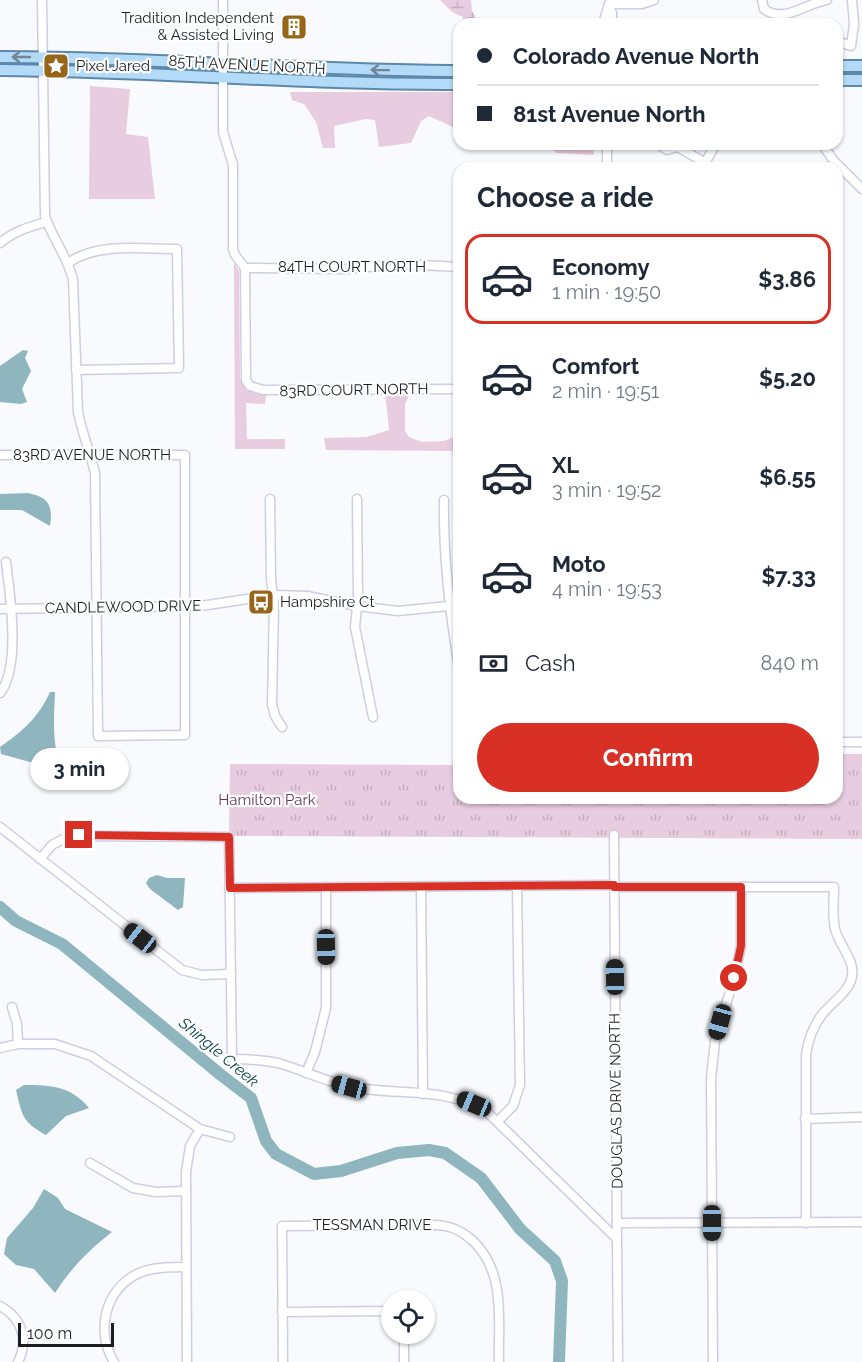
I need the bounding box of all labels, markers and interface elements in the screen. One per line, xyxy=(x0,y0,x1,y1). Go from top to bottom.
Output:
place label: Tradition Independent & Assisted Living xyxy=(121,9,274,44)
building icon: Tradition Independent & Assisted Living xyxy=(279,12,309,42)
text: Colorado Avenue North xyxy=(513,43,759,69)
one-way arrow xyxy=(12,51,32,63)
place icon: Pixel Jared xyxy=(41,51,71,81)
street label: 85TH AVENUE NORTH xyxy=(168,52,326,78)
place label: Pixel Jared xyxy=(76,57,150,75)
one-way arrow xyxy=(370,65,390,76)
text: 81st Avenue North xyxy=(513,101,705,127)
text: Choose a ride xyxy=(477,182,653,213)
icon: car xyxy=(480,252,534,306)
text: Economy xyxy=(552,254,650,280)
street label: 84TH COURT NORTH xyxy=(278,258,426,276)
text: $3.86 xyxy=(758,266,816,292)
text: 1 min · 19:50 xyxy=(552,280,661,304)
icon: car xyxy=(480,351,534,405)
text: Comfort xyxy=(552,353,639,379)
text: $5.20 xyxy=(759,365,816,391)
text: 2 min · 19:51 xyxy=(552,379,659,403)
street label: 83RD COURT NORTH xyxy=(279,380,429,400)
street label: 83RD AVENUE NORTH xyxy=(13,446,171,464)
icon: car xyxy=(480,450,534,504)
text: XL xyxy=(552,452,579,478)
text: $6.55 xyxy=(759,464,816,490)
text: 3 min · 19:52 xyxy=(552,478,662,502)
icon: car xyxy=(480,549,534,603)
text: Moto xyxy=(552,551,606,577)
text: $7.33 xyxy=(761,563,816,589)
text: 4 min · 19:53 xyxy=(552,577,662,601)
bus stop icon: Hampshire Ct xyxy=(246,587,276,617)
place label: Hampshire Ct xyxy=(280,593,374,611)
street label: CANDLEWOOD DRIVE xyxy=(45,597,201,617)
icon: cash xyxy=(477,647,510,680)
text: Cash xyxy=(525,650,576,676)
text: 840 m xyxy=(761,651,819,675)
button: Confirm xyxy=(477,723,819,792)
callout: 3 min xyxy=(29,748,128,790)
text: 3 min xyxy=(54,757,105,781)
park label: Hamilton Park xyxy=(218,791,316,809)
route end xyxy=(65,821,92,848)
car xyxy=(120,920,160,956)
car xyxy=(317,929,335,965)
car xyxy=(606,959,624,995)
route start xyxy=(720,964,747,991)
car xyxy=(707,1002,733,1042)
water label: Shingle Creek xyxy=(174,1012,263,1091)
street label: DOUGLAS DRIVE NORTH xyxy=(605,1013,627,1189)
car xyxy=(329,1074,369,1100)
car xyxy=(454,1089,494,1119)
car xyxy=(703,1205,721,1241)
street label: TESSMAN DRIVE xyxy=(313,1216,431,1234)
map controls xyxy=(381,1290,435,1344)
button: locate xyxy=(381,1290,435,1344)
scale bar xyxy=(18,1320,114,1348)
text: 100 m xyxy=(27,1324,72,1343)

